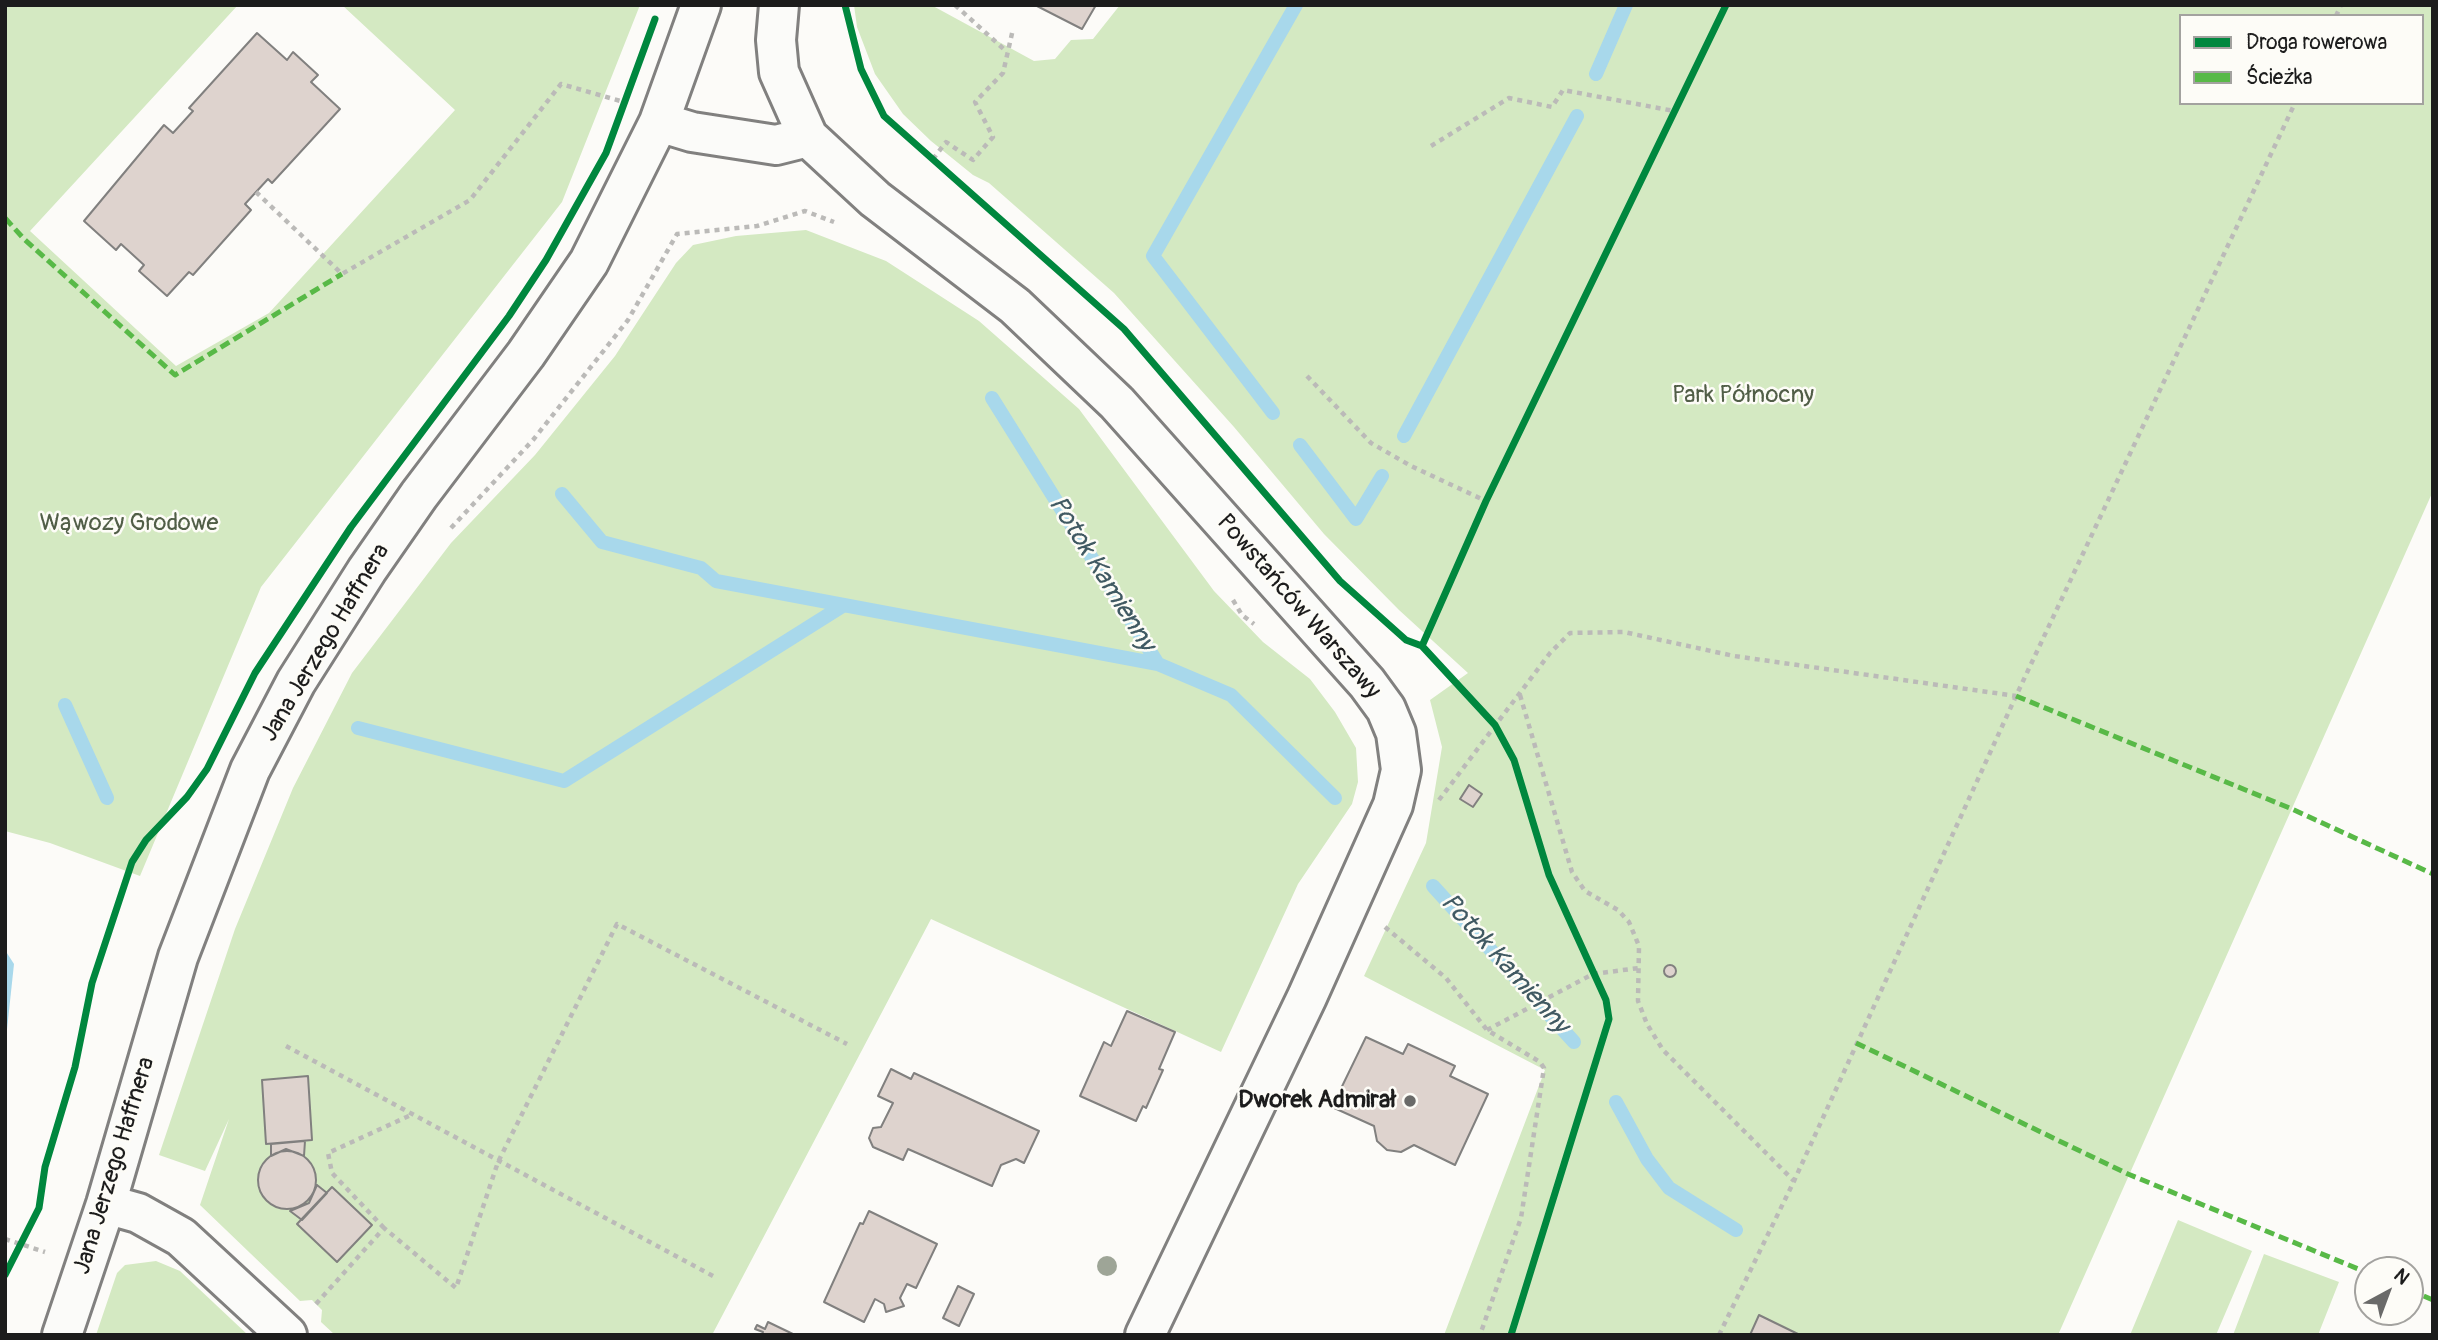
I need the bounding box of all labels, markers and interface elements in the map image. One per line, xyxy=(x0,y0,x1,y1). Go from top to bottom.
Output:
legend xyxy=(2179,14,2424,105)
text: Droga rowerowa xyxy=(2246,29,2387,56)
text: Ścieżka xyxy=(2246,64,2313,91)
park label: Park Północny xyxy=(1672,382,1814,410)
water label: Potok Kamienny xyxy=(1041,491,1161,657)
street label: Powstańców Warszawy xyxy=(1210,509,1386,705)
park label: Wąwozy Grodowe xyxy=(40,510,218,538)
street label: Jana Jerzego Haffnera xyxy=(256,539,396,747)
water label: Potok Kamienny xyxy=(1433,888,1575,1040)
street label: Jana Jerzego Haffnera xyxy=(68,1054,162,1278)
place label: Dworek Admirał xyxy=(1238,1087,1396,1115)
marker: Dworek Admirał xyxy=(1402,1093,1418,1109)
north arrow xyxy=(2354,1256,2424,1326)
text: N xyxy=(2389,1263,2414,1290)

